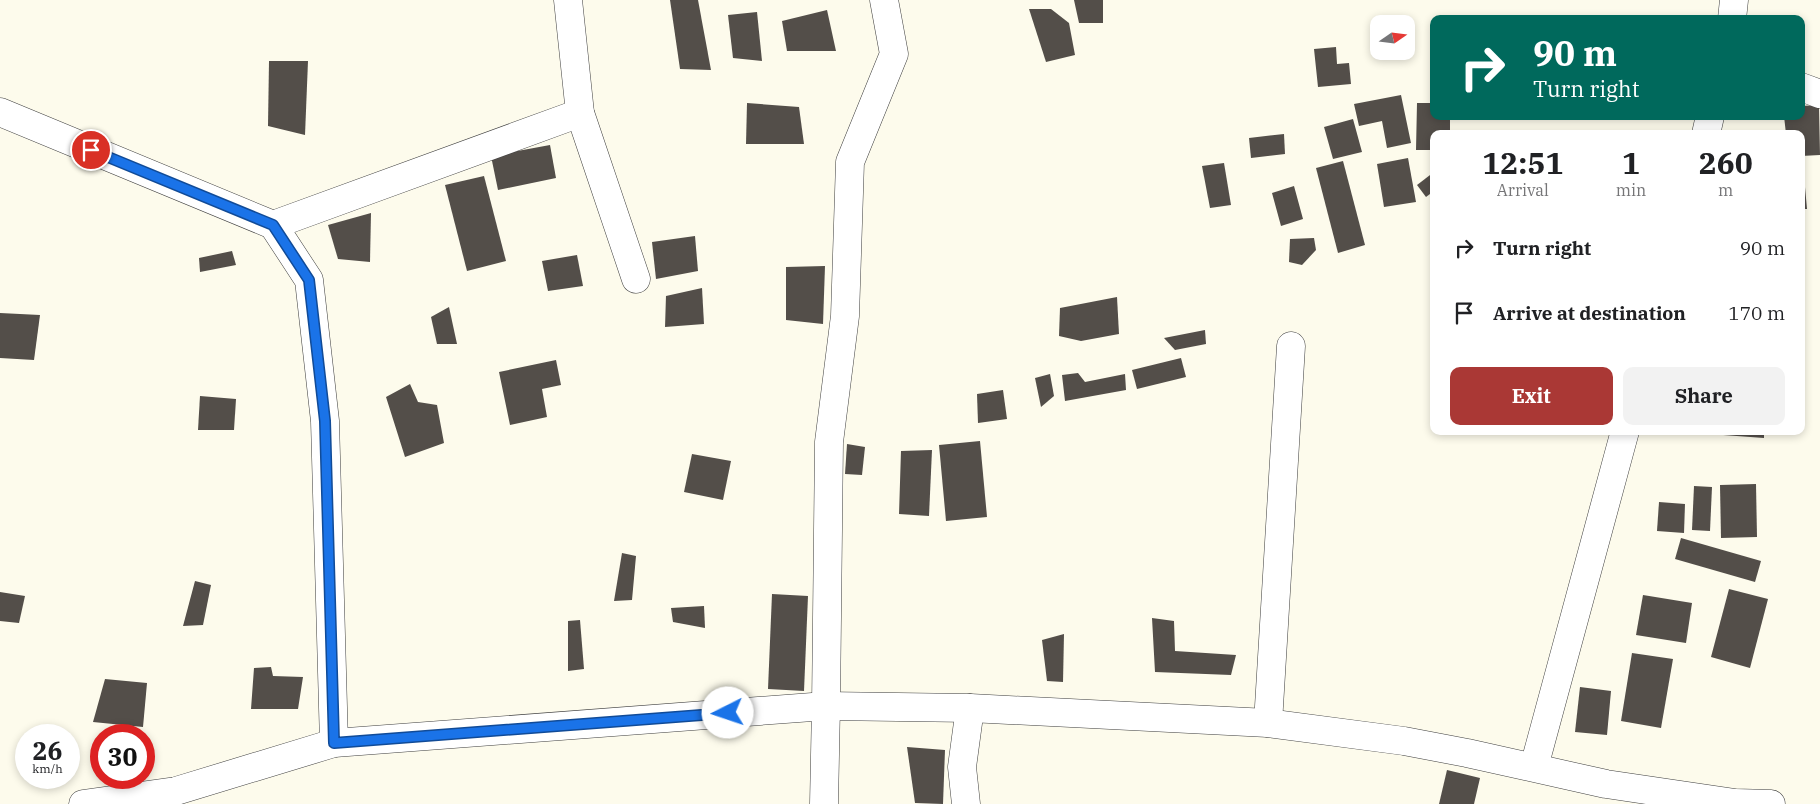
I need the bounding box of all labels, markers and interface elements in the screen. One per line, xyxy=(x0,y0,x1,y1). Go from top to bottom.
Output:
north arrow xyxy=(1370,15,1415,60)
map controls xyxy=(1370,15,1415,60)
text: 90 m xyxy=(1533,30,1617,76)
icon: right xyxy=(1450,35,1515,100)
text: Turn right xyxy=(1533,74,1640,103)
pin xyxy=(70,129,112,171)
icon: arrive xyxy=(77,136,105,164)
text: 12:51 xyxy=(1482,143,1563,182)
text: 1 xyxy=(1622,143,1640,182)
text: 260 xyxy=(1699,143,1753,182)
text: Arrival xyxy=(1497,180,1549,200)
text: min xyxy=(1616,180,1646,200)
text: m xyxy=(1718,180,1733,200)
icon: right xyxy=(1450,234,1478,262)
text: Turn right xyxy=(1493,236,1591,260)
text: 90 m xyxy=(1740,236,1785,260)
icon: arrive xyxy=(1450,299,1478,327)
text: Arrive at destination xyxy=(1493,301,1686,325)
text: 170 m xyxy=(1728,301,1785,325)
button: Exit xyxy=(1450,367,1613,425)
button: Share xyxy=(1623,367,1785,425)
position arrow xyxy=(701,686,753,738)
speed limit sign: 30 xyxy=(90,724,155,789)
text: 26 xyxy=(32,734,63,767)
text: km/h xyxy=(32,761,63,776)

